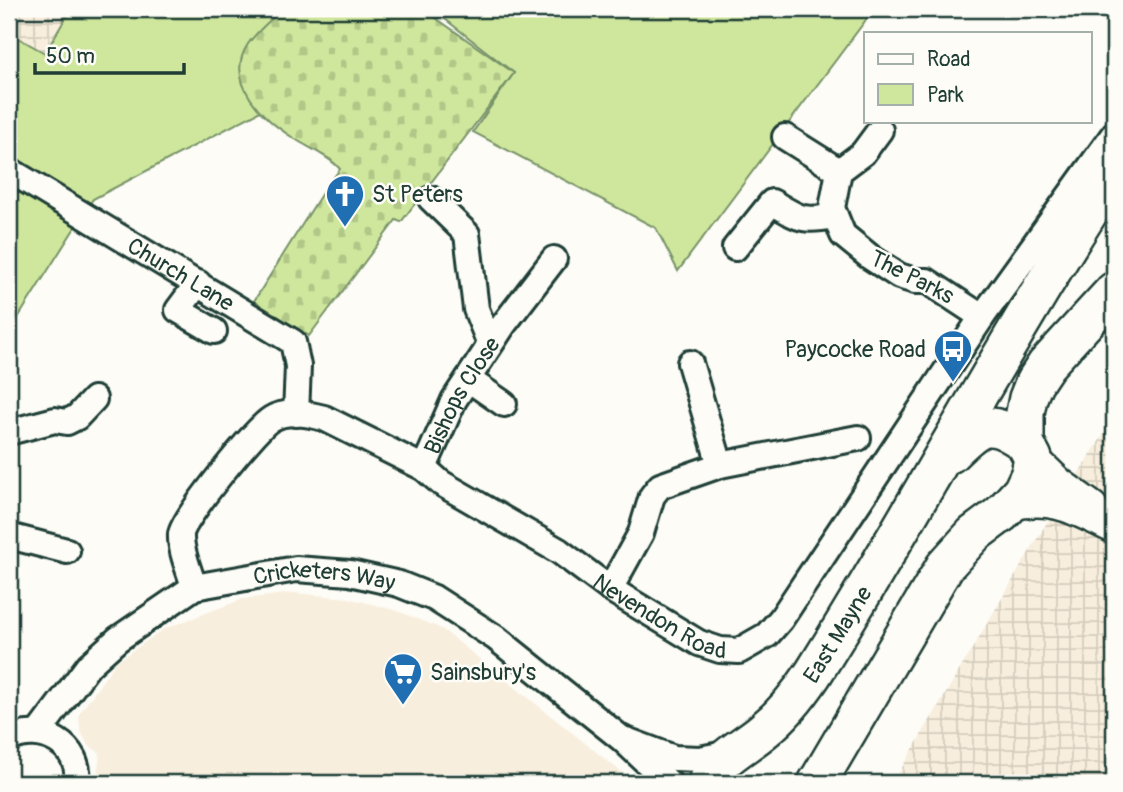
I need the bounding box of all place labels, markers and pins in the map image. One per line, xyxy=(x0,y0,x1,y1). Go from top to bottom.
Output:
church icon: St Peters xyxy=(324,173,366,228)
place label: St Peters xyxy=(372,180,463,209)
bus stop icon: Paycocke Road xyxy=(932,328,974,383)
place label: Paycocke Road xyxy=(784,335,926,364)
supermarket icon: Sainsbury's xyxy=(382,651,424,706)
place label: Sainsbury's xyxy=(430,658,536,687)

